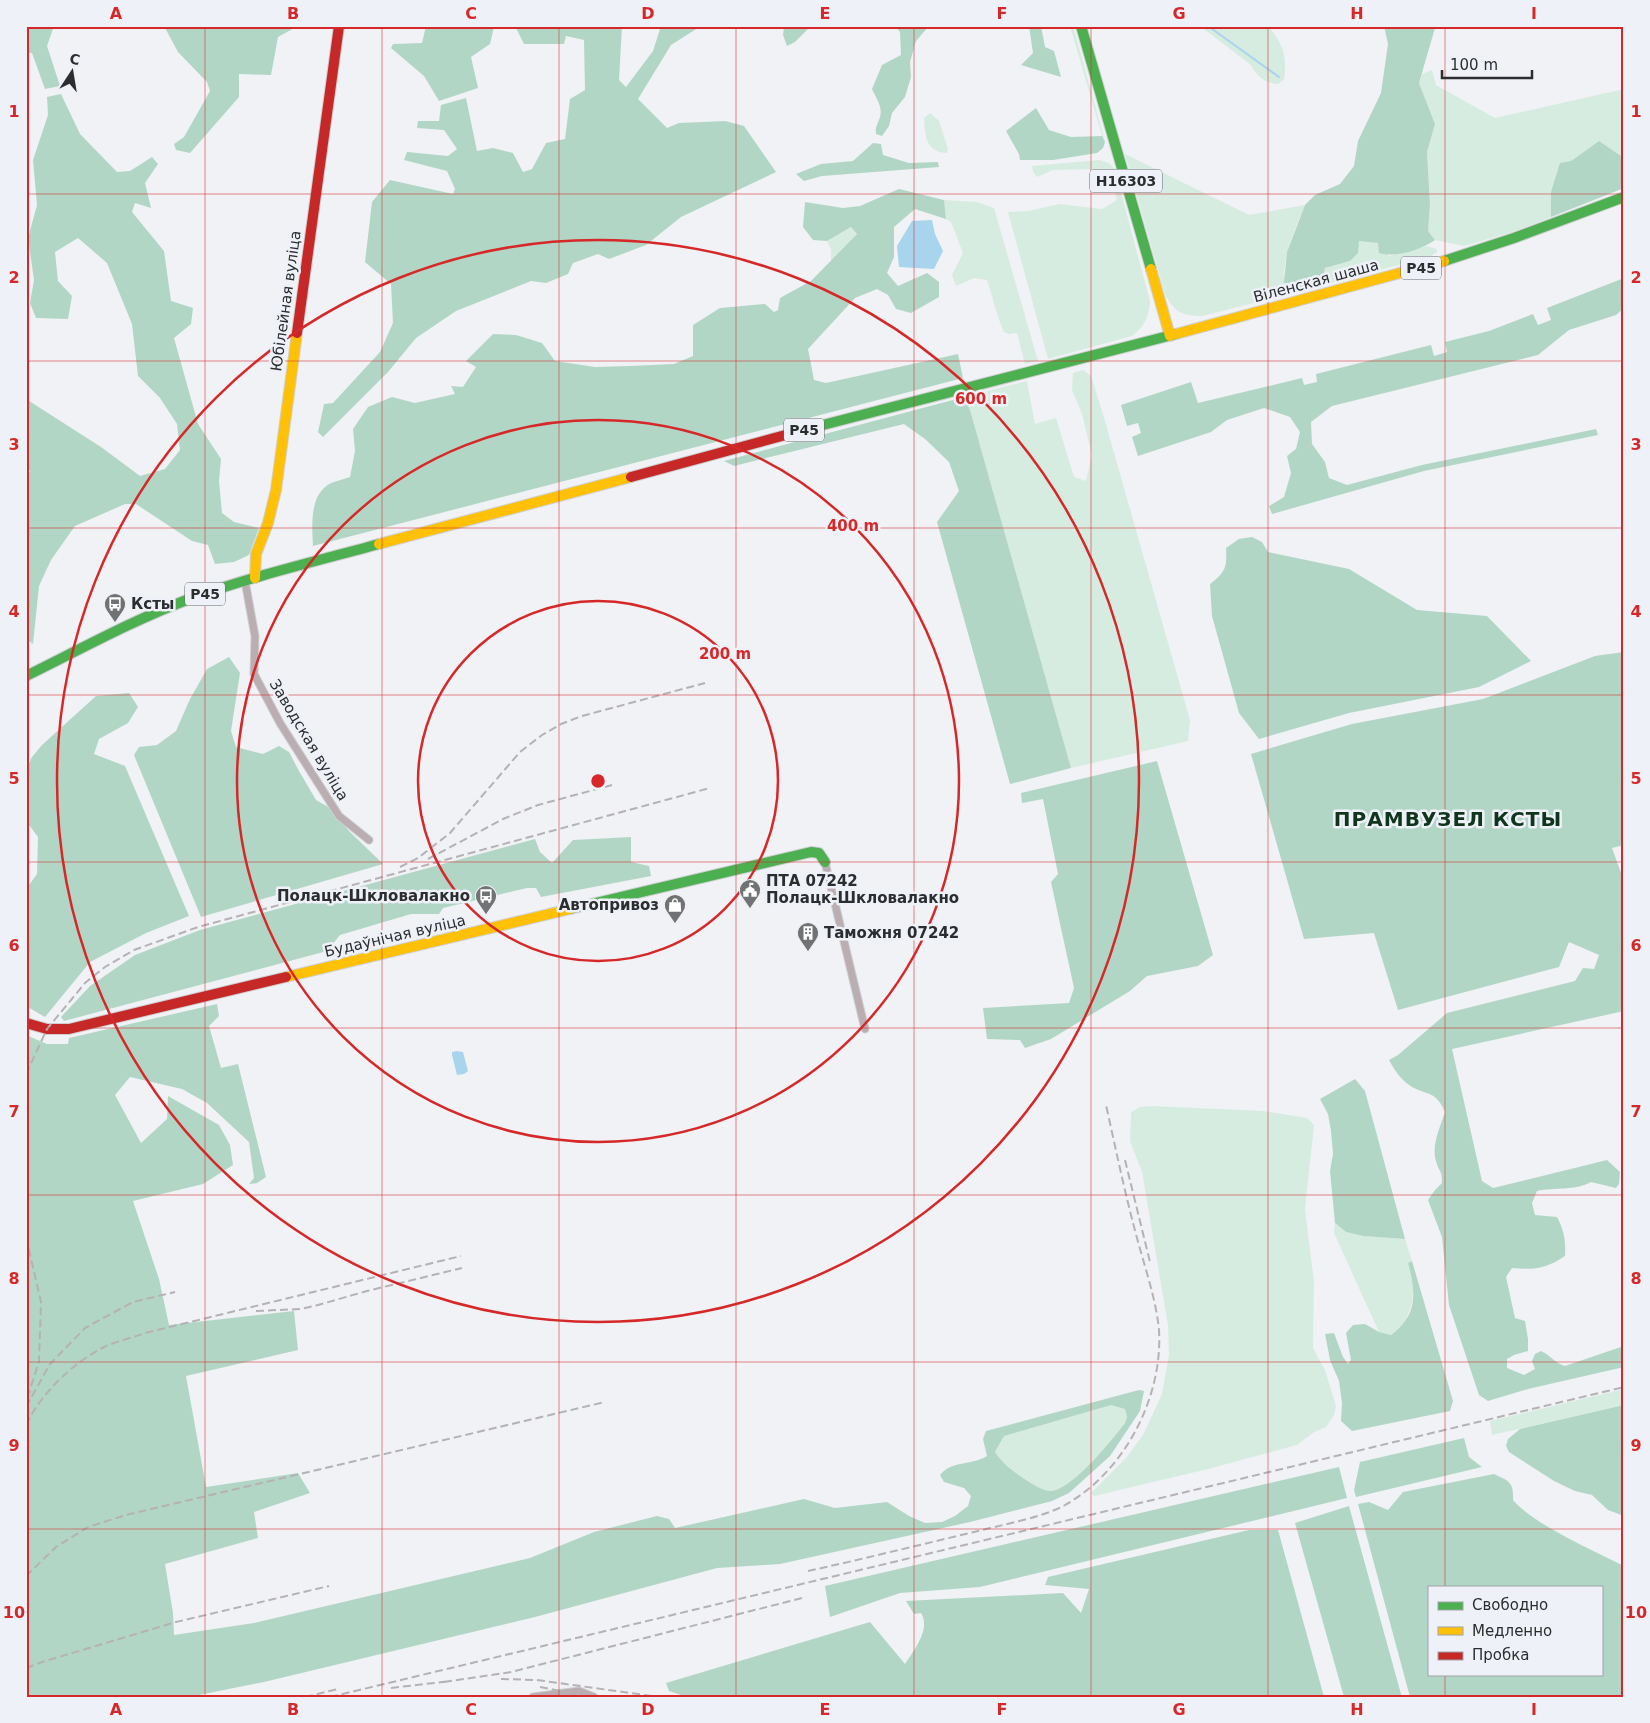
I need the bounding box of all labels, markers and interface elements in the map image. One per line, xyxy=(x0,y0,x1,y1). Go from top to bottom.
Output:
text: A xyxy=(110,4,123,23)
text: B xyxy=(287,4,299,23)
text: C xyxy=(465,4,477,23)
text: D xyxy=(641,4,655,23)
text: E xyxy=(820,4,830,23)
text: F xyxy=(997,4,1007,23)
text: G xyxy=(1172,4,1186,23)
text: H xyxy=(1350,4,1364,23)
text: I xyxy=(1531,4,1537,23)
north arrow xyxy=(48,48,98,98)
scale bar xyxy=(1442,48,1532,80)
text: С xyxy=(68,50,81,68)
text: 100 m xyxy=(1450,56,1498,74)
text: 1 xyxy=(8,102,20,121)
text: 1 xyxy=(1630,102,1642,121)
road number: Н16303 xyxy=(1090,170,1162,192)
street label: Юбілейная вуліца xyxy=(267,230,305,372)
street label: Віленская шаша xyxy=(1251,256,1381,306)
road number: Р45 xyxy=(1401,256,1441,280)
text: 2 xyxy=(8,268,20,287)
text: 2 xyxy=(1630,268,1642,287)
text: 600 m xyxy=(955,390,1007,408)
road number: Р45 xyxy=(784,418,824,442)
text: 3 xyxy=(8,435,20,454)
text: 3 xyxy=(1630,435,1642,454)
text: 400 m xyxy=(827,517,879,535)
road number: Р45 xyxy=(185,582,225,606)
bus stop icon: Ксты xyxy=(103,592,127,623)
place label: Ксты xyxy=(131,595,174,613)
text: 4 xyxy=(8,602,20,621)
text: 4 xyxy=(1630,602,1642,621)
text: 200 m xyxy=(699,645,751,663)
street label: Заводская вуліца xyxy=(266,676,352,804)
text: 5 xyxy=(8,769,20,788)
text: 5 xyxy=(1630,769,1642,788)
centre of rings xyxy=(589,772,607,790)
district label: ПРАМВУЗЕЛ КСТЫ xyxy=(1334,807,1562,831)
place label: ПТА 07242 Полацк-Шкловалакно xyxy=(766,872,959,907)
public building icon: ПТА 07242 Полацк-Шкловалакно xyxy=(738,878,762,909)
bus stop icon: Полацк-Шкловалакно xyxy=(474,884,498,915)
place label: Полацк-Шкловалакно xyxy=(277,887,470,905)
shop icon: Автопривоз xyxy=(663,893,687,924)
place label: Автопривоз xyxy=(559,896,659,914)
street label: Будаўнічая вуліца xyxy=(323,911,467,961)
building icon: Таможня 07242 xyxy=(796,921,820,952)
place label: Таможня 07242 xyxy=(824,924,959,942)
text: 6 xyxy=(8,936,20,955)
text: 6 xyxy=(1630,936,1642,955)
text: 7 xyxy=(8,1102,20,1121)
text: 7 xyxy=(1630,1102,1642,1121)
text: 8 xyxy=(8,1269,20,1288)
text: 8 xyxy=(1630,1269,1642,1288)
text: 9 xyxy=(8,1436,20,1455)
text: 9 xyxy=(1630,1436,1642,1455)
legend xyxy=(1428,1586,1602,1676)
text: Свободно xyxy=(1472,1596,1548,1614)
text: 10 xyxy=(3,1603,25,1622)
text: 10 xyxy=(1625,1603,1647,1622)
text: Медленно xyxy=(1472,1622,1552,1640)
text: Пробка xyxy=(1472,1646,1529,1664)
text: A xyxy=(110,1700,123,1719)
text: B xyxy=(287,1700,299,1719)
text: C xyxy=(465,1700,477,1719)
text: D xyxy=(641,1700,655,1719)
text: E xyxy=(820,1700,830,1719)
text: F xyxy=(997,1700,1007,1719)
text: G xyxy=(1172,1700,1186,1719)
text: H xyxy=(1350,1700,1364,1719)
text: I xyxy=(1531,1700,1537,1719)

